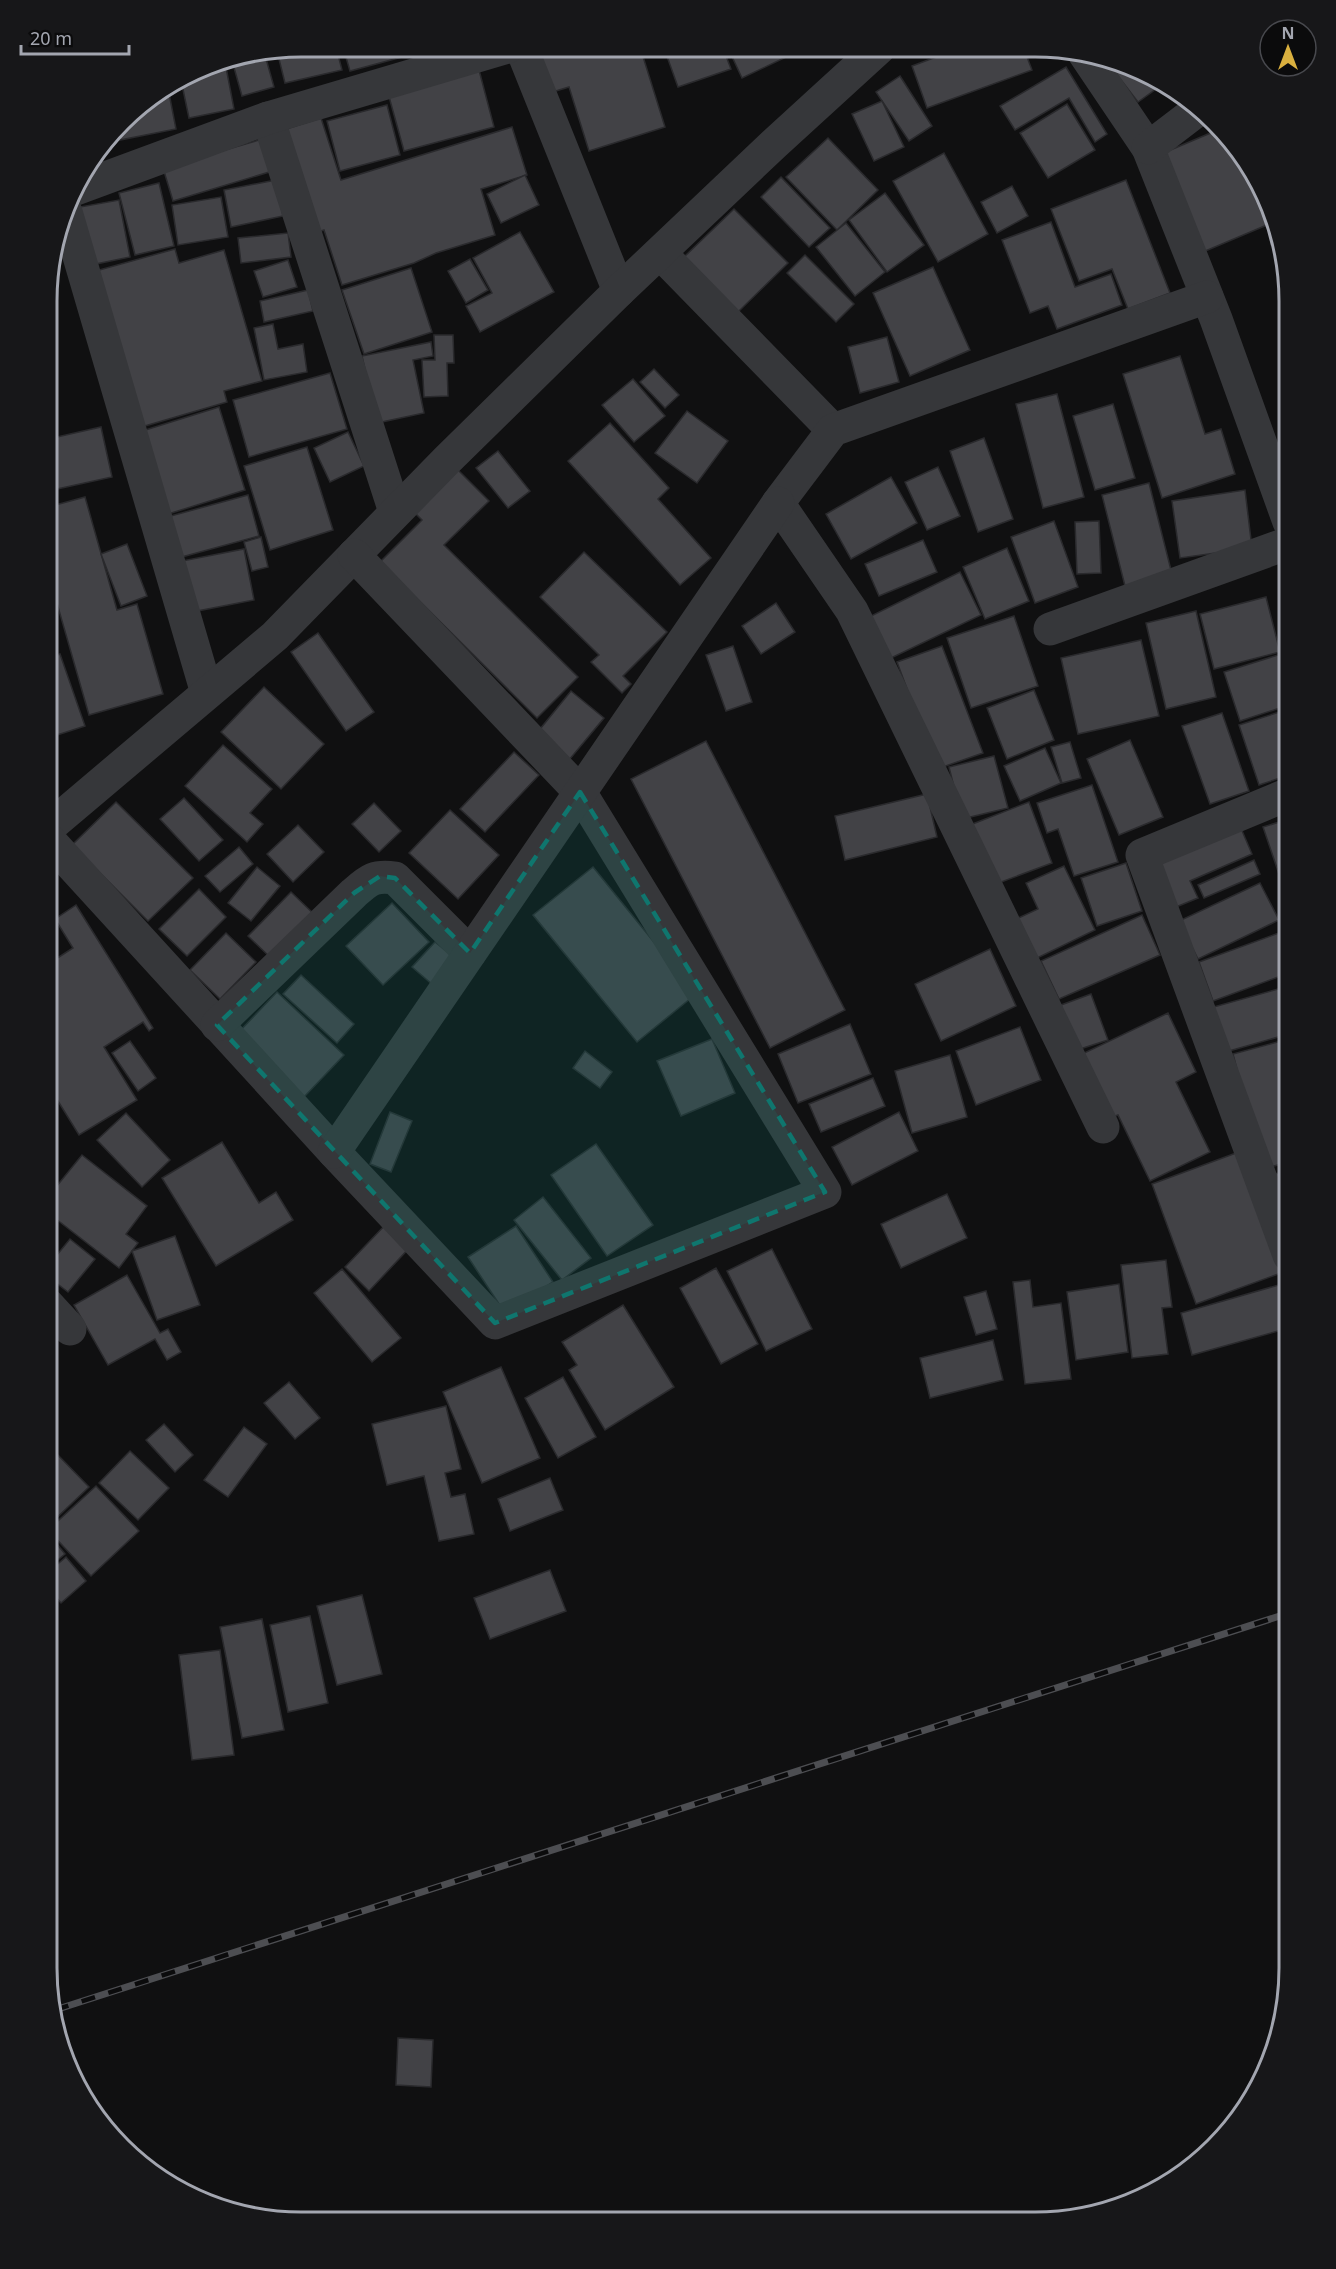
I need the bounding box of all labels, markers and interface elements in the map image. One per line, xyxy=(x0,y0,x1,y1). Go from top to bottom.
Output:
scale bar xyxy=(21,18,129,56)
north arrow xyxy=(1258,18,1318,78)
text: N xyxy=(1281,22,1295,44)
text: 20 m xyxy=(30,26,72,50)

